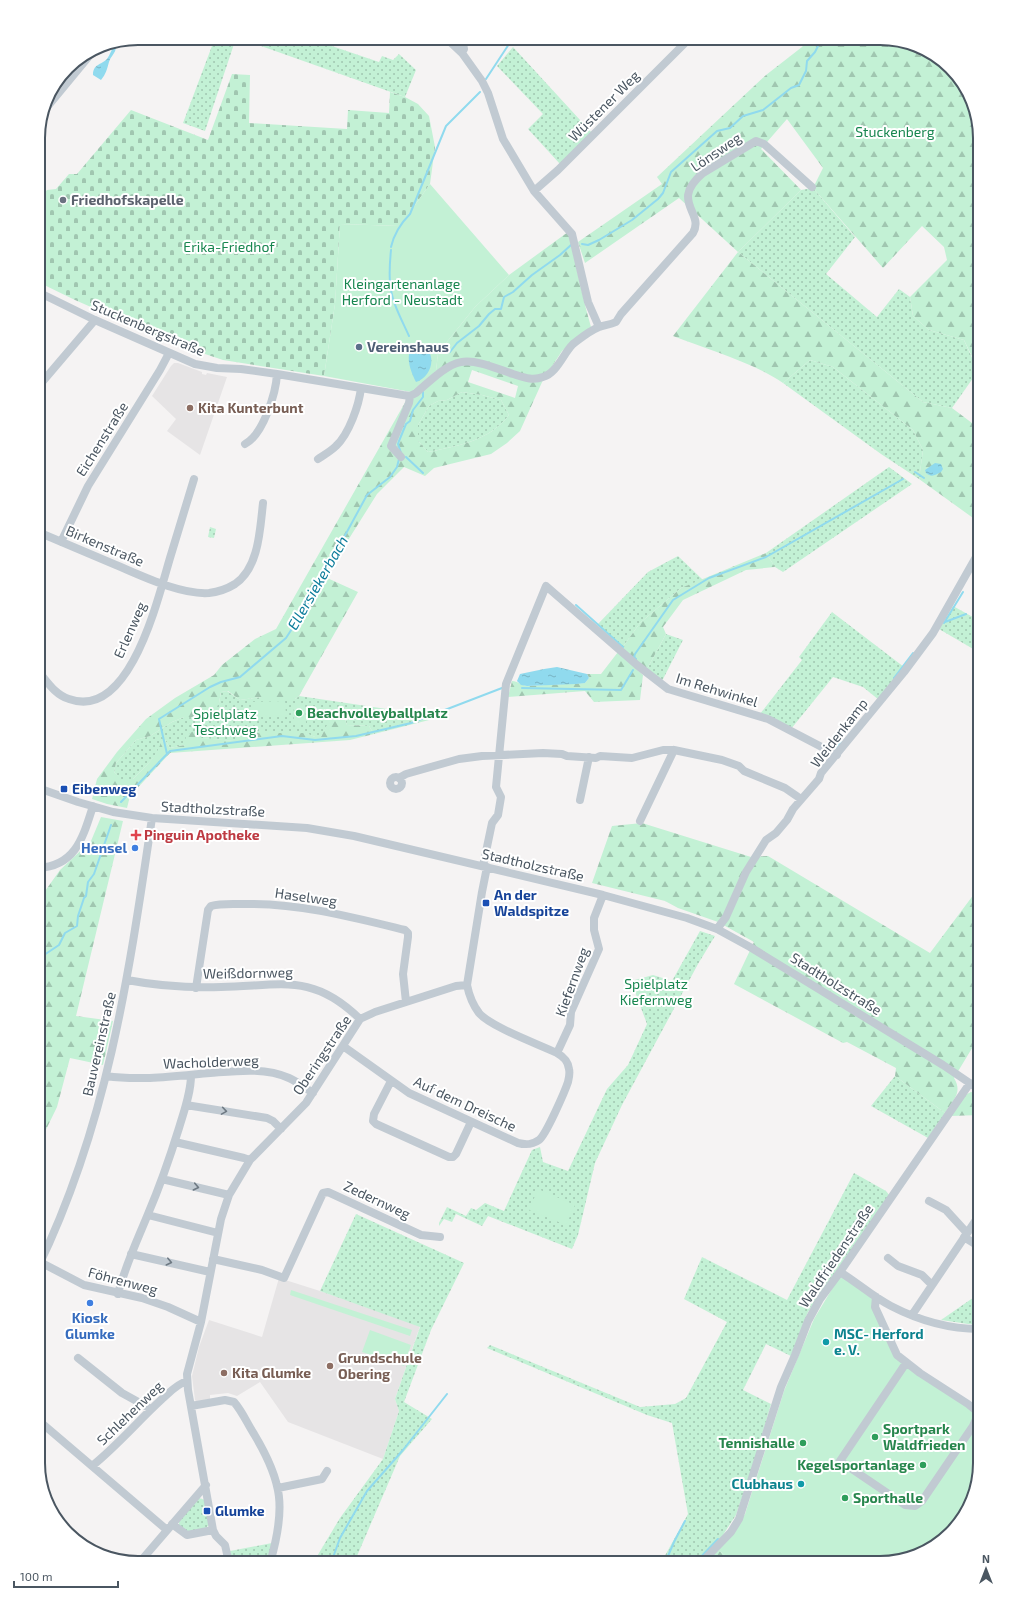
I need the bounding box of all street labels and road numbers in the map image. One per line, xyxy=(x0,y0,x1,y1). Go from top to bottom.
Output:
street label: Wüstener Weg xyxy=(565,67,643,145)
street label: Lönsweg xyxy=(687,128,744,175)
street label: Stuckenbergstraße xyxy=(89,296,208,359)
street label: Eichenstraße xyxy=(72,398,131,479)
street label: Birkenstraße xyxy=(64,521,147,570)
street label: Erlenweg xyxy=(110,599,150,661)
street label: Im Rehwinkel xyxy=(674,669,761,710)
street label: Weidenkamp xyxy=(806,695,871,771)
street label: Stadtholzstraße xyxy=(161,797,266,820)
street label: Stadtholzstraße xyxy=(480,845,586,885)
street label: Haselweg xyxy=(274,884,338,909)
street label: Kiefernweg xyxy=(551,945,592,1019)
street label: Stadtholzstraße xyxy=(788,949,885,1018)
street label: Weißdornweg xyxy=(203,963,293,982)
street label: Bauvereinstraße xyxy=(78,990,119,1098)
street label: Oberingstraße xyxy=(289,1012,355,1098)
street label: Wacholderweg xyxy=(163,1051,259,1072)
street label: Auf dem Dreische xyxy=(411,1072,519,1135)
street label: Zedernweg xyxy=(341,1177,413,1222)
street label: Waldfriedenstraße xyxy=(795,1201,877,1311)
street label: Föhrenweg xyxy=(86,1263,160,1298)
street label: Schlehenweg xyxy=(93,1377,166,1448)

